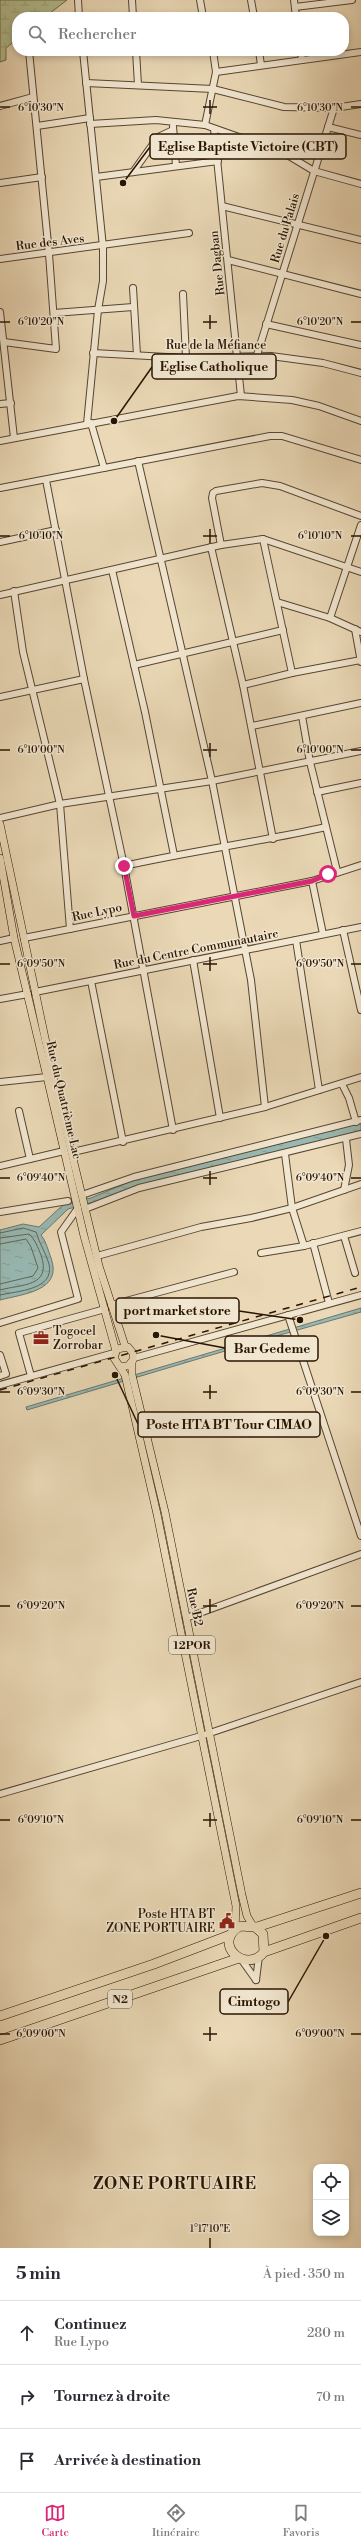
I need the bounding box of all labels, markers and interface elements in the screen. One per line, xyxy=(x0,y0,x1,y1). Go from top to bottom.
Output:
search box xyxy=(12,12,349,56)
icon: search xyxy=(26,23,48,45)
text: Rechercher xyxy=(58,25,137,44)
text: 6°10'30"N xyxy=(18,102,65,114)
text: 6°10'30"N xyxy=(297,102,344,114)
callout: Eglise Baptiste Victoire (CBT) xyxy=(150,134,346,159)
text: Eglise Baptiste Victoire (CBT) xyxy=(158,139,338,155)
street label: Rue du Palais xyxy=(268,191,303,265)
street label: Rue Dagban xyxy=(207,230,228,296)
street label: Rue des Aves xyxy=(15,231,85,254)
text: 6°10'20"N xyxy=(18,316,65,328)
text: 6°10'20"N xyxy=(297,316,344,328)
street label: Rue de la Méfiance xyxy=(166,338,266,353)
callout: Eglise Catholique xyxy=(152,354,276,379)
text: Eglise Catholique xyxy=(160,359,268,375)
text: 6°10'10"N xyxy=(19,530,64,542)
text: 6°10'10"N xyxy=(298,530,343,542)
text: 6°10'00"N xyxy=(17,744,65,756)
text: 6°10'00"N xyxy=(296,744,344,756)
route end xyxy=(115,857,133,875)
route start xyxy=(319,865,337,883)
street label: Rue Lypo xyxy=(71,900,124,925)
street label: Rue du Centre Communautaire xyxy=(112,926,280,973)
text: 6°09'50"N xyxy=(17,958,66,970)
text: 6°09'50"N xyxy=(296,958,345,970)
street label: Rue du Quatrième Lac xyxy=(43,1040,84,1161)
text: 6°09'40"N xyxy=(17,1172,66,1184)
text: 6°09'40"N xyxy=(296,1172,345,1184)
callout: port market store xyxy=(116,1298,239,1323)
text: port market store xyxy=(123,1303,231,1319)
place label: Togocel Zorrobar xyxy=(53,1324,103,1353)
office icon: Togocel Zorrobar xyxy=(32,1329,50,1347)
callout: Bar Gedeme xyxy=(225,1336,318,1361)
text: Bar Gedeme xyxy=(234,1341,310,1357)
text: 6°09'30"N xyxy=(17,1386,66,1398)
text: 6°09'30"N xyxy=(296,1386,345,1398)
callout: Poste HTA BT Tour CIMAO xyxy=(138,1412,320,1437)
text: Poste HTA BT Tour CIMAO xyxy=(146,1417,312,1433)
street label: Rue B2 xyxy=(183,1586,206,1628)
text: 6°09'20"N xyxy=(17,1600,66,1612)
text: 6°09'20"N xyxy=(296,1600,345,1612)
road number: 12POR xyxy=(169,1636,215,1654)
text: 6°09'10"N xyxy=(18,1814,65,1826)
text: 6°09'10"N xyxy=(297,1814,344,1826)
place label: Poste HTA BT ZONE PORTUAIRE xyxy=(106,1907,216,1936)
public building icon: Poste HTA BT ZONE PORTUAIRE xyxy=(218,1912,236,1930)
callout: Cimtogo xyxy=(220,1989,288,2014)
road number: N2 xyxy=(108,1990,132,2008)
text: Cimtogo xyxy=(228,1994,281,2010)
text: 6°09'00"N xyxy=(16,2028,66,2040)
text: 6°09'00"N xyxy=(295,2028,345,2040)
map controls xyxy=(313,2164,349,2236)
button: locate xyxy=(313,2164,349,2200)
district label: ZONE PORTUAIRE xyxy=(93,2174,257,2194)
button: layers xyxy=(313,2200,349,2236)
text: 1°17'10"E xyxy=(190,2223,230,2235)
text: 5 min xyxy=(16,2263,61,2285)
text: À pied · 350 m xyxy=(263,2266,345,2282)
text: Continuez xyxy=(54,2315,126,2334)
icon: ahead xyxy=(16,2322,38,2344)
text: 280 m xyxy=(307,2325,345,2341)
text: Rue Lypo xyxy=(54,2334,109,2350)
icon: right xyxy=(16,2386,38,2408)
text: Tournez à droite xyxy=(54,2387,170,2406)
text: 70 m xyxy=(316,2389,345,2405)
icon: arrive xyxy=(16,2450,38,2472)
text: Arrivée à destination xyxy=(54,2451,201,2470)
tab: Carte xyxy=(41,2502,69,2540)
tab: Itinéraire xyxy=(152,2502,200,2540)
tab: Favoris xyxy=(283,2502,320,2540)

